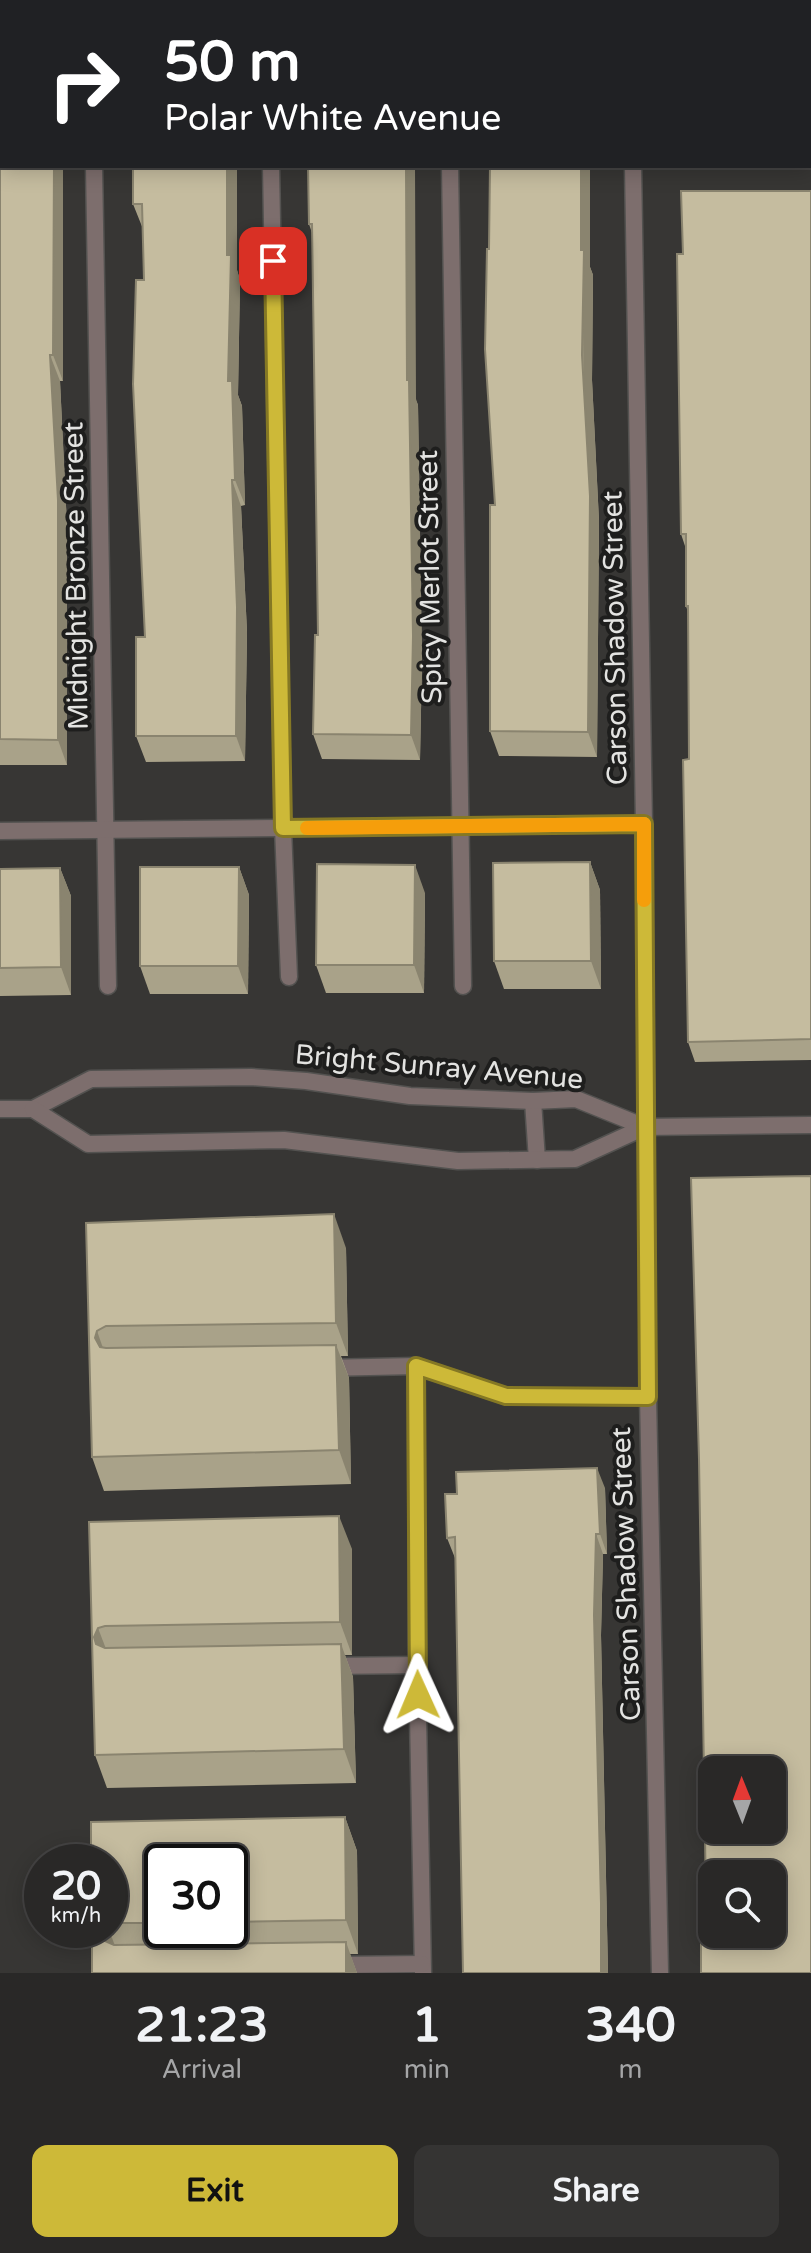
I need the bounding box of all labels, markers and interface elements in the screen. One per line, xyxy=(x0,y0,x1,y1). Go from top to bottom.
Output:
text: 50 m xyxy=(164,29,300,96)
icon: right xyxy=(32,32,136,136)
text: Polar White Avenue xyxy=(164,97,501,140)
pin xyxy=(239,227,307,295)
icon: arrive xyxy=(251,239,295,283)
street label: Midnight Bronze Street xyxy=(56,421,96,731)
street label: Spicy Merlot Street xyxy=(411,449,449,704)
street label: Carson Shadow Street xyxy=(595,490,635,786)
street label: Bright Sunray Avenue xyxy=(294,1037,584,1097)
street label: Carson Shadow Street xyxy=(604,1426,648,1722)
position arrow xyxy=(376,1653,460,1737)
north arrow xyxy=(698,1756,786,1844)
map controls xyxy=(698,1756,786,1948)
speed limit sign: 30 xyxy=(144,1844,248,1948)
button: search xyxy=(698,1860,786,1948)
text: 20 xyxy=(51,1862,101,1910)
text: km/h xyxy=(51,1904,101,1928)
text: 21:23 xyxy=(135,1997,268,2055)
text: 1 xyxy=(412,1997,442,2055)
text: 340 xyxy=(585,1997,676,2055)
text: Arrival xyxy=(162,2054,242,2085)
text: min xyxy=(404,2054,450,2085)
text: m xyxy=(619,2054,642,2085)
button: Exit xyxy=(32,2145,398,2237)
button: Share xyxy=(414,2145,779,2237)

